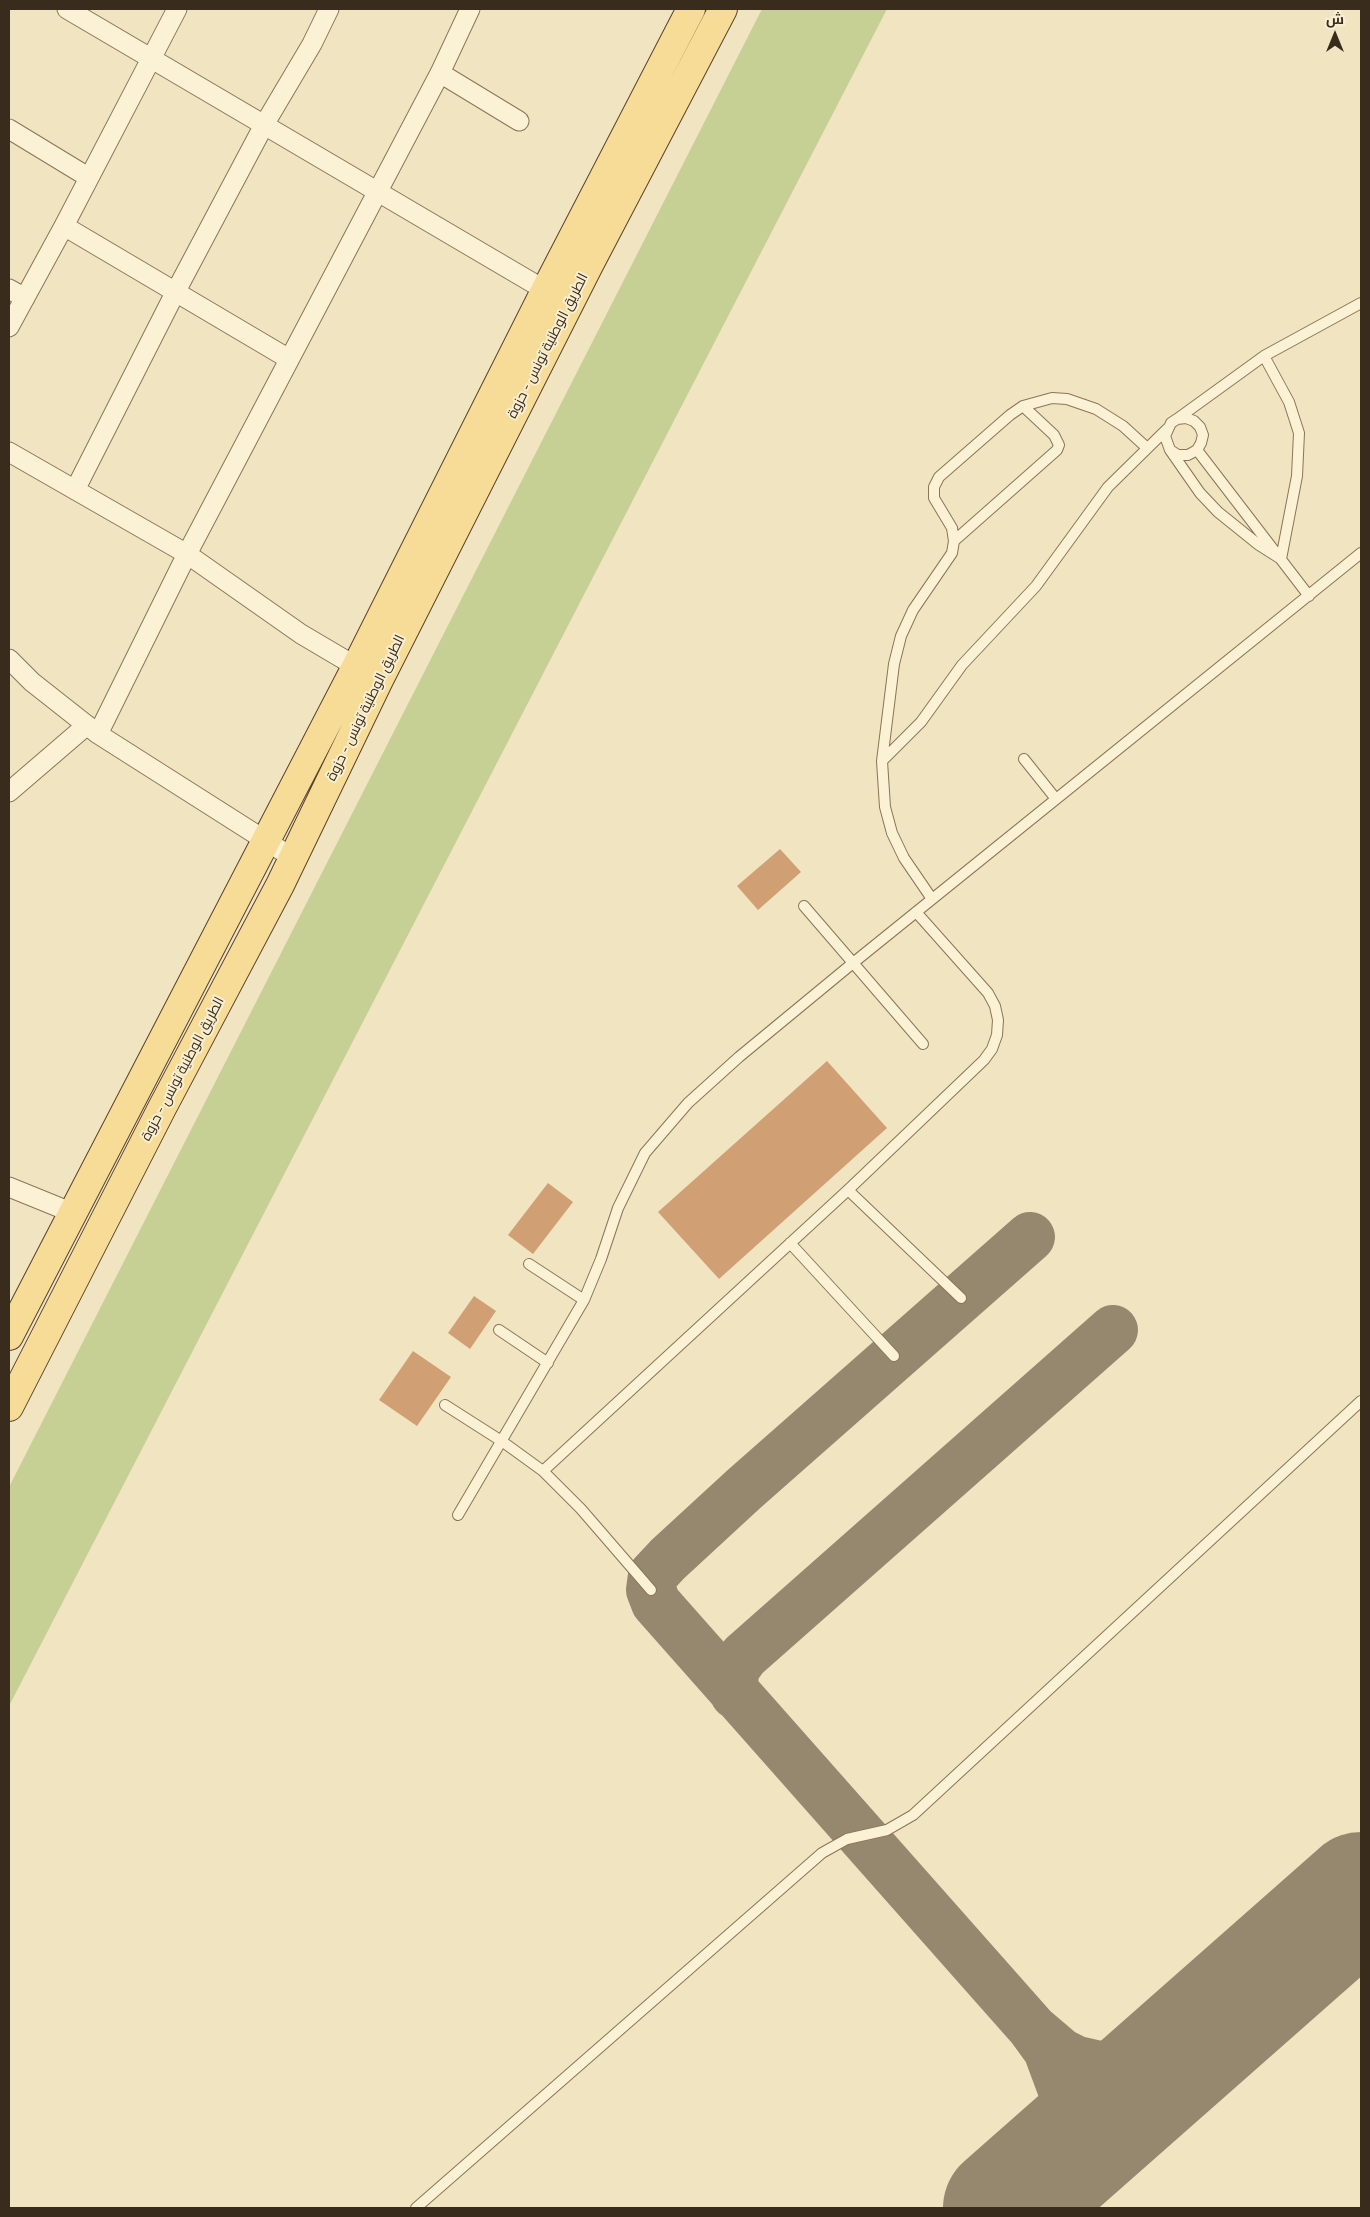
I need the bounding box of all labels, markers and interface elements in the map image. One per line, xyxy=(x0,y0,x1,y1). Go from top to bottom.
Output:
north arrow xyxy=(1310,10,1360,60)
text: ش xyxy=(1326,11,1344,28)
street label: الطريق الوطنية تونس - حزوة xyxy=(504,271,592,421)
street label: الطريق الوطنية تونس - حزوة xyxy=(323,632,409,784)
street label: الطريق الوطنية تونس - حزوة xyxy=(138,994,228,1144)

